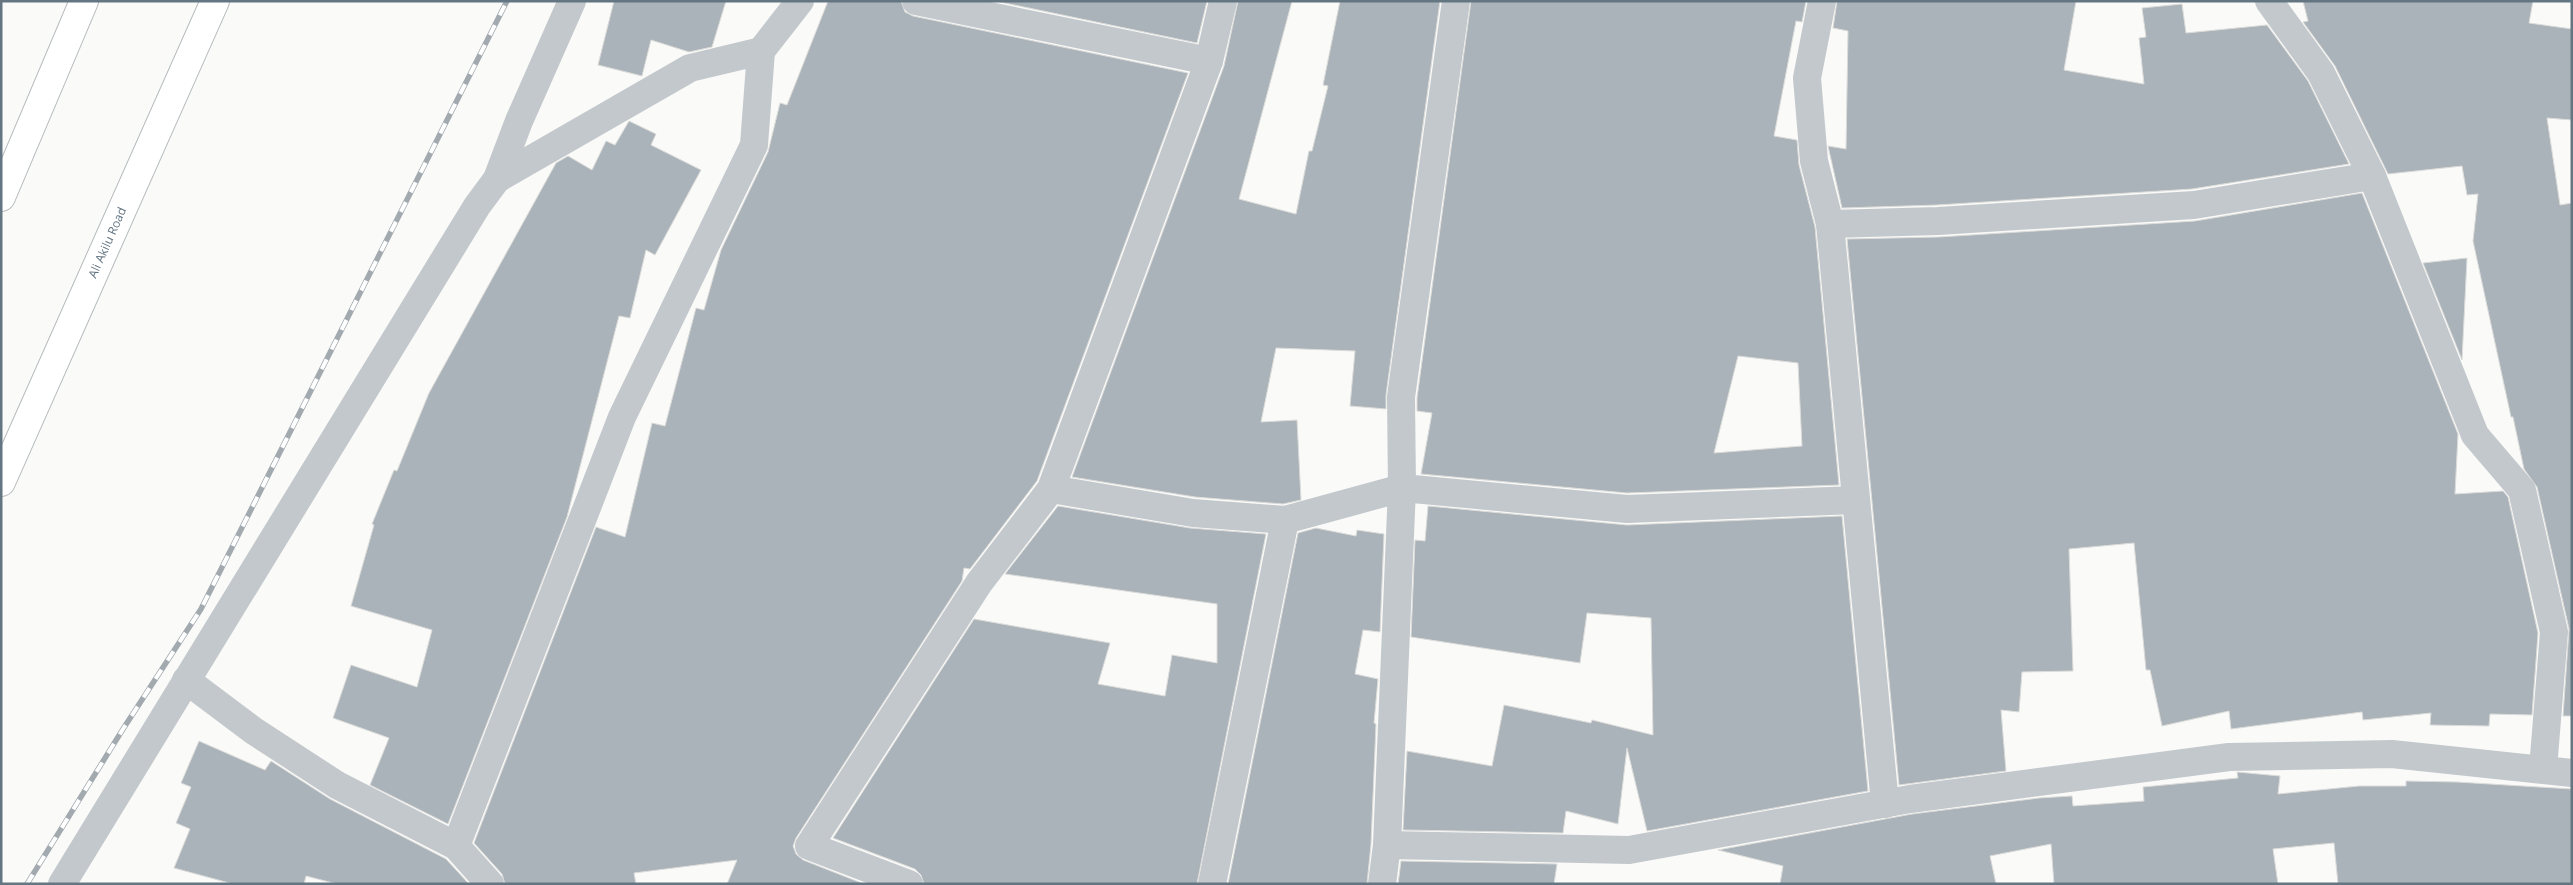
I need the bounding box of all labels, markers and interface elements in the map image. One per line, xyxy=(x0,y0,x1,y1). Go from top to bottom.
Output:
street label: Ali Akilu Road xyxy=(84,204,130,281)

